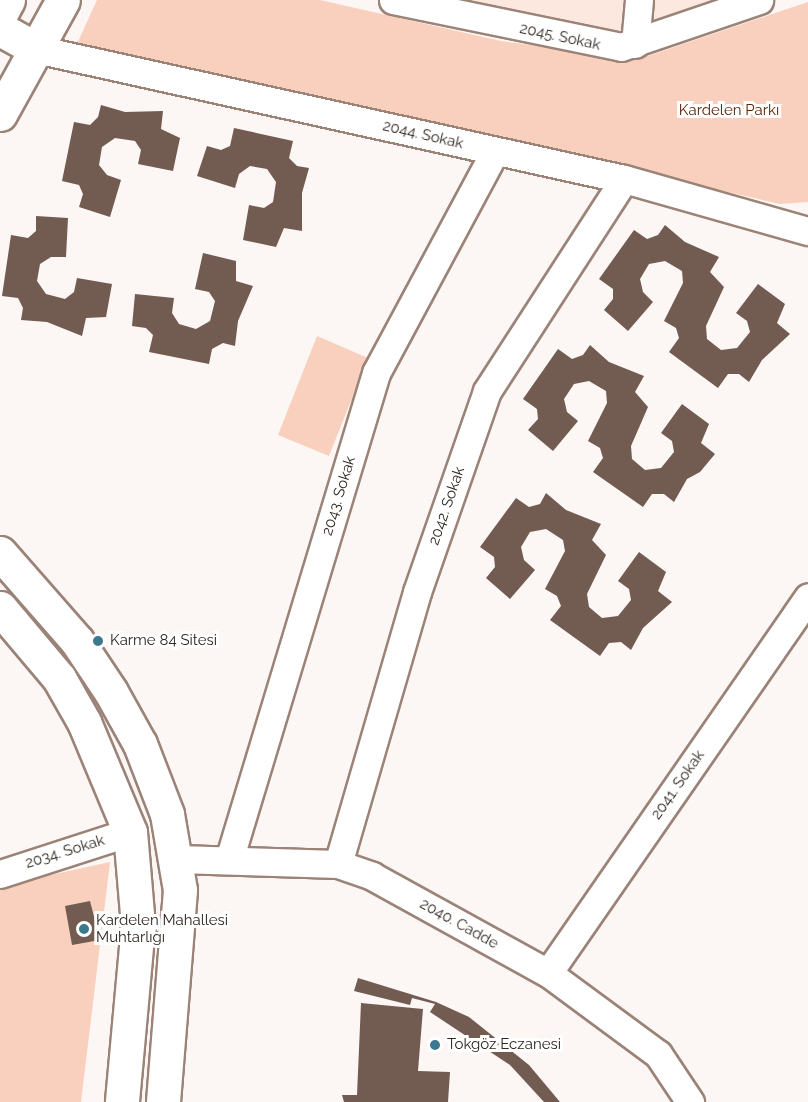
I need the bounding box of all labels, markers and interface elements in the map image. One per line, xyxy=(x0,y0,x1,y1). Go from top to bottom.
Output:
street label: 2045. Sokak xyxy=(518,20,602,54)
park label: Kardelen Parkı xyxy=(679,102,779,120)
street label: 2044. Sokak xyxy=(381,117,465,153)
street label: 2043. Sokak xyxy=(318,454,360,538)
street label: 2042. Sokak xyxy=(425,464,469,548)
place label: Karme 84 Sitesi xyxy=(110,632,217,650)
marker: Karme 84 Sitesi xyxy=(91,634,105,648)
street label: 2041. Sokak xyxy=(648,747,708,823)
street label: 2034. Sokak xyxy=(23,831,107,873)
street label: 2040. Cadde xyxy=(417,895,501,953)
place label: Kardelen Mahallesi Muhtarlığı xyxy=(96,911,228,946)
marker: Kardelen Mahallesi Muhtarlığı xyxy=(77,922,91,936)
place label: Tokgöz Eczanesi xyxy=(447,1036,561,1054)
marker: Tokgöz Eczanesi xyxy=(428,1038,442,1052)

